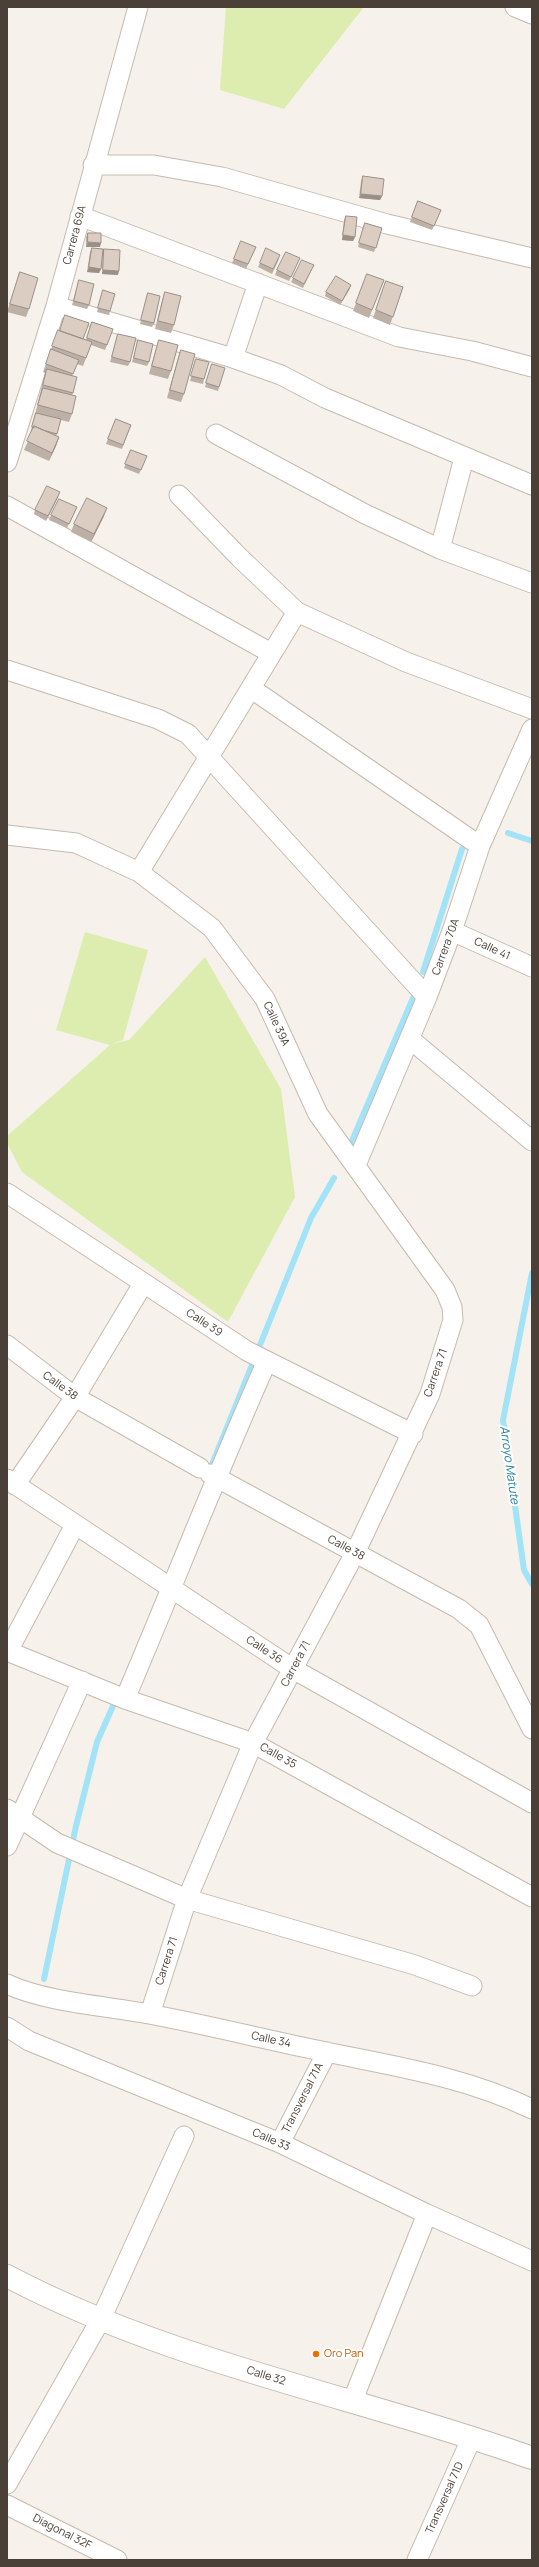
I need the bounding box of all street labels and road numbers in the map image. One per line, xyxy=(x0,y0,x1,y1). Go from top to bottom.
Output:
street label: Carrera 69A xyxy=(61,204,89,266)
street label: Carrera 70A xyxy=(430,917,462,977)
street label: Calle 41 xyxy=(472,935,512,963)
street label: Calle 39A xyxy=(260,1000,292,1048)
street label: Calle 39 xyxy=(183,1306,225,1340)
street label: Carrera 71 xyxy=(422,1347,450,1399)
street label: Calle 38 xyxy=(40,1369,80,1403)
street label: Calle 38 xyxy=(325,1533,367,1563)
street label: Calle 36 xyxy=(243,1633,285,1667)
street label: Carrera 71 xyxy=(278,1639,314,1689)
street label: Calle 35 xyxy=(257,1740,299,1772)
street label: Carrera 71 xyxy=(153,1935,181,1987)
street label: Calle 34 xyxy=(250,2029,292,2051)
street label: Transversal 71A xyxy=(280,2061,326,2135)
street label: Calle 33 xyxy=(250,2126,292,2154)
street label: Calle 32 xyxy=(245,2364,287,2388)
street label: Transversal 71D xyxy=(423,2460,467,2536)
street label: Diagonal 32F xyxy=(30,2512,94,2552)

